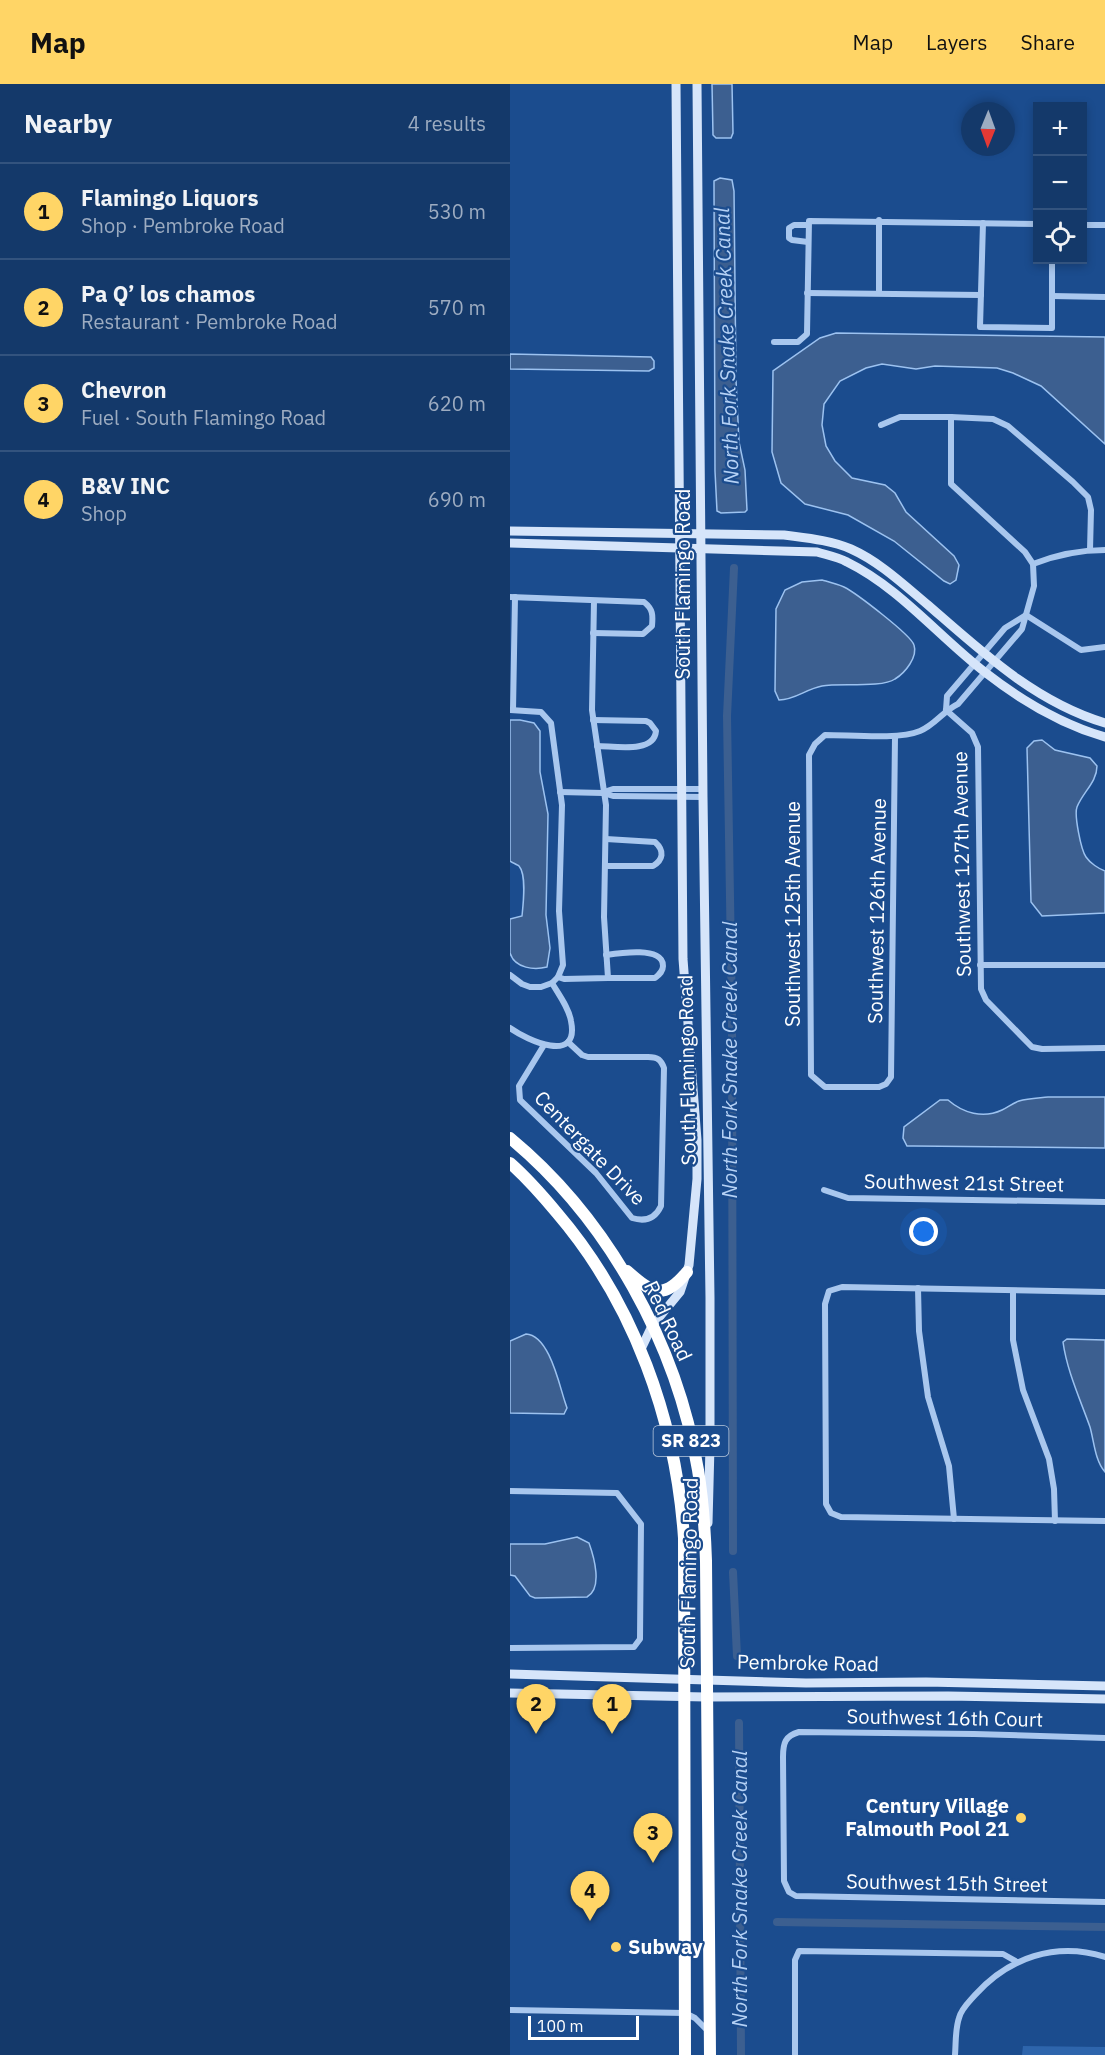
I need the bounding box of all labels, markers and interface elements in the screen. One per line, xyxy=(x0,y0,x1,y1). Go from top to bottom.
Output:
text: Map xyxy=(30,24,86,61)
text: Map xyxy=(853,28,893,56)
text: Layers xyxy=(926,28,988,56)
text: Share xyxy=(1021,28,1075,56)
north arrow xyxy=(961,102,1015,156)
map controls xyxy=(1033,102,1087,264)
button: + xyxy=(1033,102,1087,156)
text: Nearby xyxy=(24,106,112,140)
text: 4 results xyxy=(408,110,486,137)
button: − xyxy=(1033,156,1087,210)
text: Flamingo Liquors xyxy=(81,183,259,212)
text: 1 xyxy=(38,198,50,225)
text: 530 m xyxy=(428,198,486,225)
water label: North Fork Snake Creek Canal xyxy=(707,207,745,485)
button: locate xyxy=(1033,210,1087,264)
text: Shop · Pembroke Road xyxy=(81,212,285,239)
text: Pa Q’ los chamos xyxy=(81,279,255,308)
text: 2 xyxy=(38,294,50,321)
text: 570 m xyxy=(428,294,486,321)
text: Restaurant · Pembroke Road xyxy=(81,308,338,335)
text: Chevron xyxy=(81,375,167,404)
text: 3 xyxy=(38,390,50,417)
text: 620 m xyxy=(428,390,486,417)
text: Fuel · South Flamingo Road xyxy=(81,404,326,431)
text: B&V INC xyxy=(81,471,170,500)
text: 4 xyxy=(38,486,50,513)
text: 690 m xyxy=(428,486,486,513)
street label: South Flamingo Road xyxy=(669,489,696,679)
text: Shop xyxy=(81,500,127,527)
street label: Southwest 127th Avenue xyxy=(946,751,977,977)
street label: Southwest 126th Avenue xyxy=(861,798,892,1024)
street label: Southwest 125th Avenue xyxy=(779,801,806,1027)
water label: North Fork Snake Creek Canal xyxy=(715,921,743,1199)
street label: South Flamingo Road xyxy=(671,974,702,1166)
street label: Centergate Drive xyxy=(529,1084,652,1211)
street label: Southwest 21st Street xyxy=(864,1167,1064,1198)
your location xyxy=(909,1217,938,1246)
street label: Red Road xyxy=(638,1276,699,1365)
road number: SR 823 xyxy=(654,1426,729,1456)
street label: South Flamingo Road xyxy=(673,1477,704,1669)
street label: Pembroke Road xyxy=(737,1648,879,1677)
pin: 2 xyxy=(516,1684,556,1734)
pin: 1 xyxy=(592,1684,632,1734)
street label: Southwest 16th Court xyxy=(847,1702,1044,1733)
water label: North Fork Snake Creek Canal xyxy=(725,1750,753,2028)
place label: Century Village Falmouth Pool 21 xyxy=(845,1792,1009,1842)
marker: Century Village Falmouth Pool 21 xyxy=(1014,1811,1028,1825)
pin: 3 xyxy=(634,1814,672,1863)
street label: Southwest 15th Street xyxy=(846,1867,1048,1898)
pin: 4 xyxy=(570,1872,610,1921)
place label: Subway xyxy=(628,1933,703,1960)
marker: Subway xyxy=(609,1940,623,1954)
scale bar xyxy=(528,2013,639,2040)
text: 100 m xyxy=(537,2016,584,2036)

